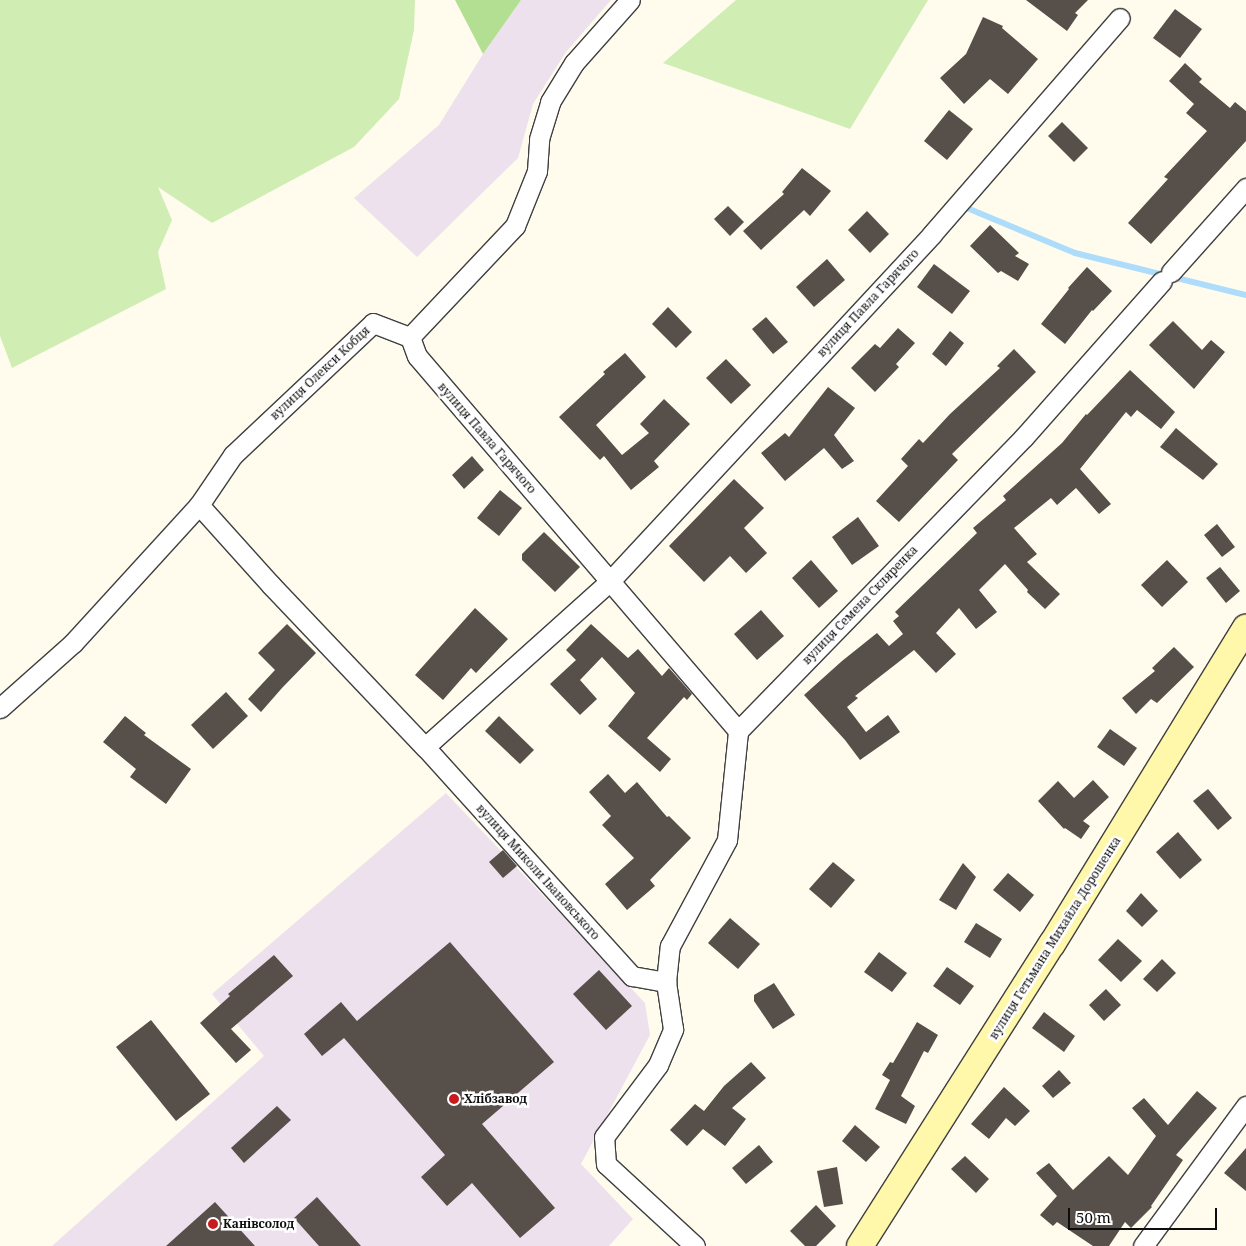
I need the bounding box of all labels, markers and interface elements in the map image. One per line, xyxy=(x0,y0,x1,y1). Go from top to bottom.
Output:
street label: вулиця Павла Гарячого xyxy=(814,246,922,360)
street label: вулиця Олекси Кобця xyxy=(267,323,373,423)
street label: вулиця Павла Гарячого xyxy=(435,380,539,496)
street label: вулиця Семена Скляренка xyxy=(799,543,921,667)
street label: вулиця Миколи Івановського xyxy=(473,801,603,943)
street label: вулиця Гетьмана Михайла Дорошенка xyxy=(986,834,1124,1042)
place label: Хлібзавод xyxy=(464,1092,527,1106)
marker: Хлібзавод xyxy=(448,1093,460,1105)
scale bar xyxy=(1071,1198,1220,1230)
text: 50 m xyxy=(1076,1207,1111,1227)
place label: Канівсолод xyxy=(223,1217,294,1231)
marker: Канівсолод xyxy=(207,1218,219,1230)

